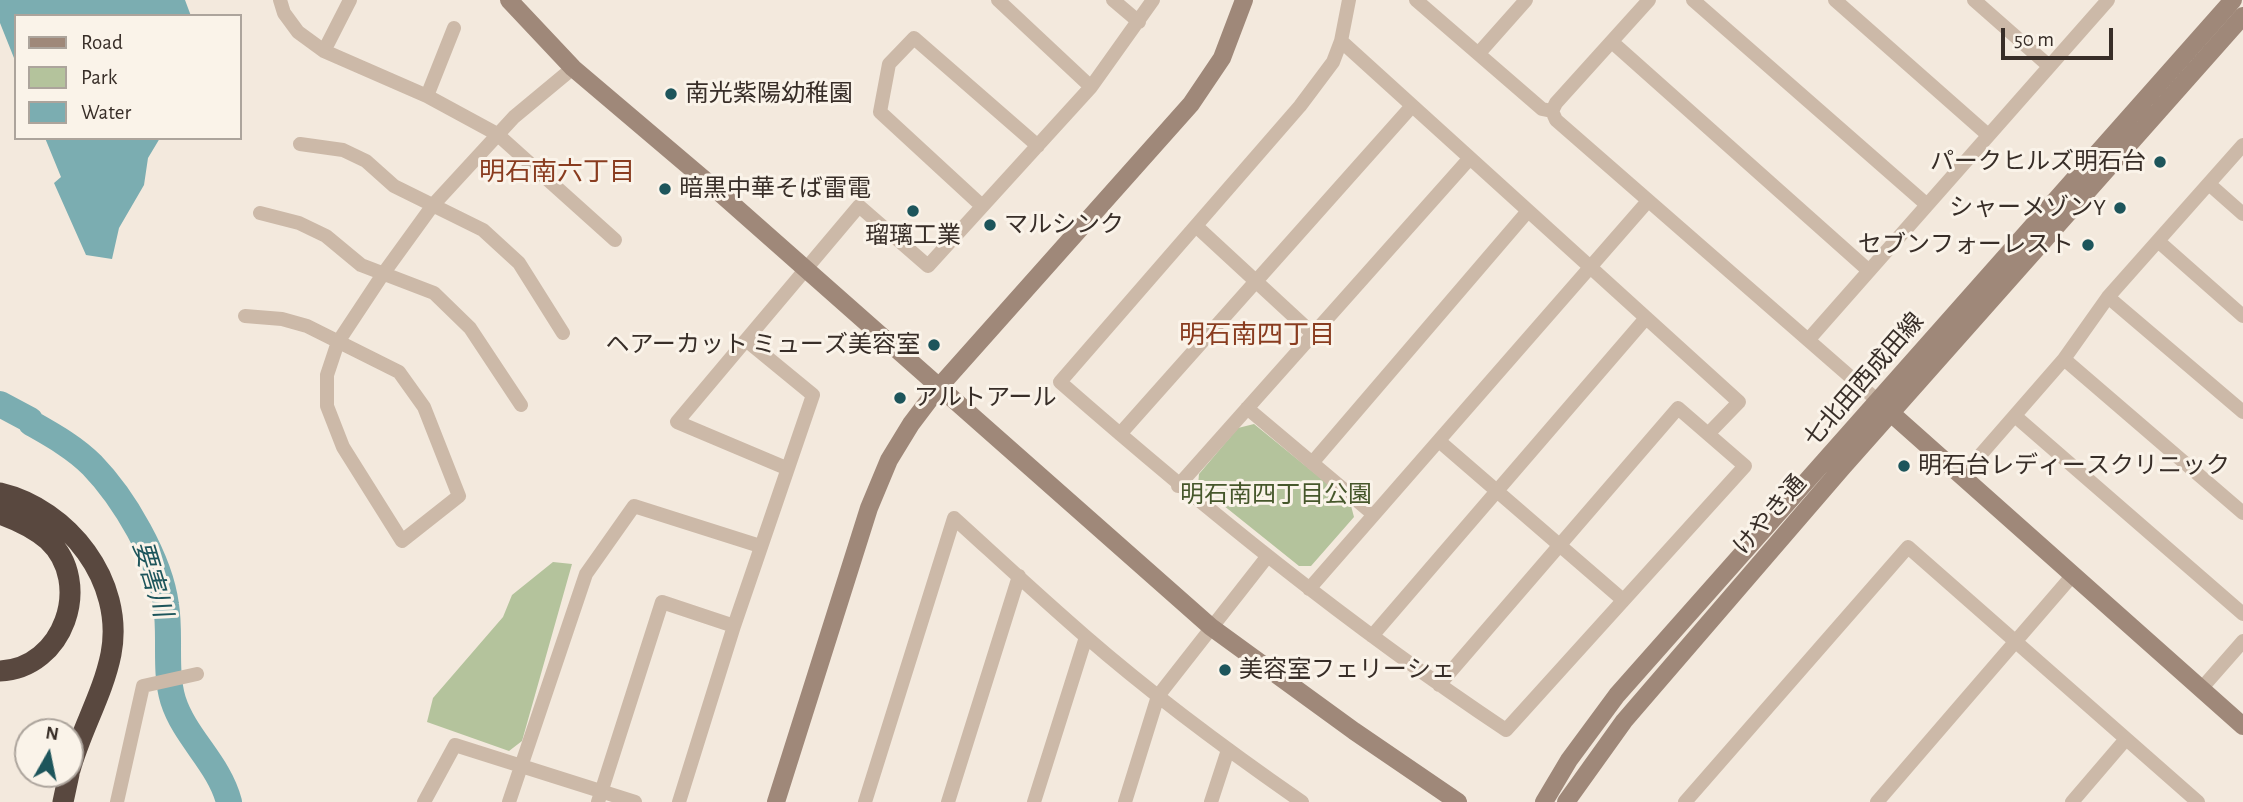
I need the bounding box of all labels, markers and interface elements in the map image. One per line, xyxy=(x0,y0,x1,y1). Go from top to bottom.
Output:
legend xyxy=(14,14,242,140)
scale bar xyxy=(2005,14,2117,58)
text: 50 m xyxy=(2014,29,2054,50)
text: Road xyxy=(81,32,123,53)
text: Park xyxy=(81,67,117,88)
place label: 南光紫陽幼稚園 xyxy=(685,80,853,108)
marker: 南光紫陽幼稚園 xyxy=(663,86,679,102)
text: Water xyxy=(81,102,131,123)
place label: パークヒルズ明石台 xyxy=(1930,148,2146,176)
marker: パークヒルズ明石台 xyxy=(2152,154,2168,170)
district label: 明石南六丁目 xyxy=(479,156,635,188)
place label: 暗黒中華そば雷電 xyxy=(679,175,871,203)
marker: 暗黒中華そば雷電 xyxy=(657,181,673,197)
place label: シャーメゾンY xyxy=(1949,194,2106,222)
marker: シャーメゾンY xyxy=(2112,200,2128,216)
marker: 瑠璃工業 xyxy=(905,203,921,219)
place label: マルシンク xyxy=(1004,211,1124,239)
marker: マルシンク xyxy=(982,217,998,233)
place label: 瑠璃工業 xyxy=(865,222,961,250)
place label: セブンフォーレスト xyxy=(1858,231,2074,259)
marker: セブンフォーレスト xyxy=(2080,237,2096,253)
street label: 七北田西成田線 xyxy=(1798,307,1930,453)
district label: 明石南四丁目 xyxy=(1179,319,1335,351)
place label: ヘアーカット ミューズ美容室 xyxy=(605,331,920,359)
marker: ヘアーカット ミューズ美容室 xyxy=(926,337,942,353)
place label: アルトアール xyxy=(914,384,1057,412)
marker: アルトアール xyxy=(892,390,908,406)
place label: 明石台レディースクリニック xyxy=(1918,452,2230,480)
marker: 明石台レディースクリニック xyxy=(1896,458,1912,474)
street label: けやき通 xyxy=(1728,469,1812,561)
park label: 明石南四丁目公園 xyxy=(1180,481,1372,509)
water label: 要害川 xyxy=(126,537,178,621)
place label: 美容室フェリーシェ xyxy=(1239,656,1455,684)
marker: 美容室フェリーシェ xyxy=(1217,662,1233,678)
north arrow xyxy=(14,718,84,788)
text: N xyxy=(44,723,60,744)

